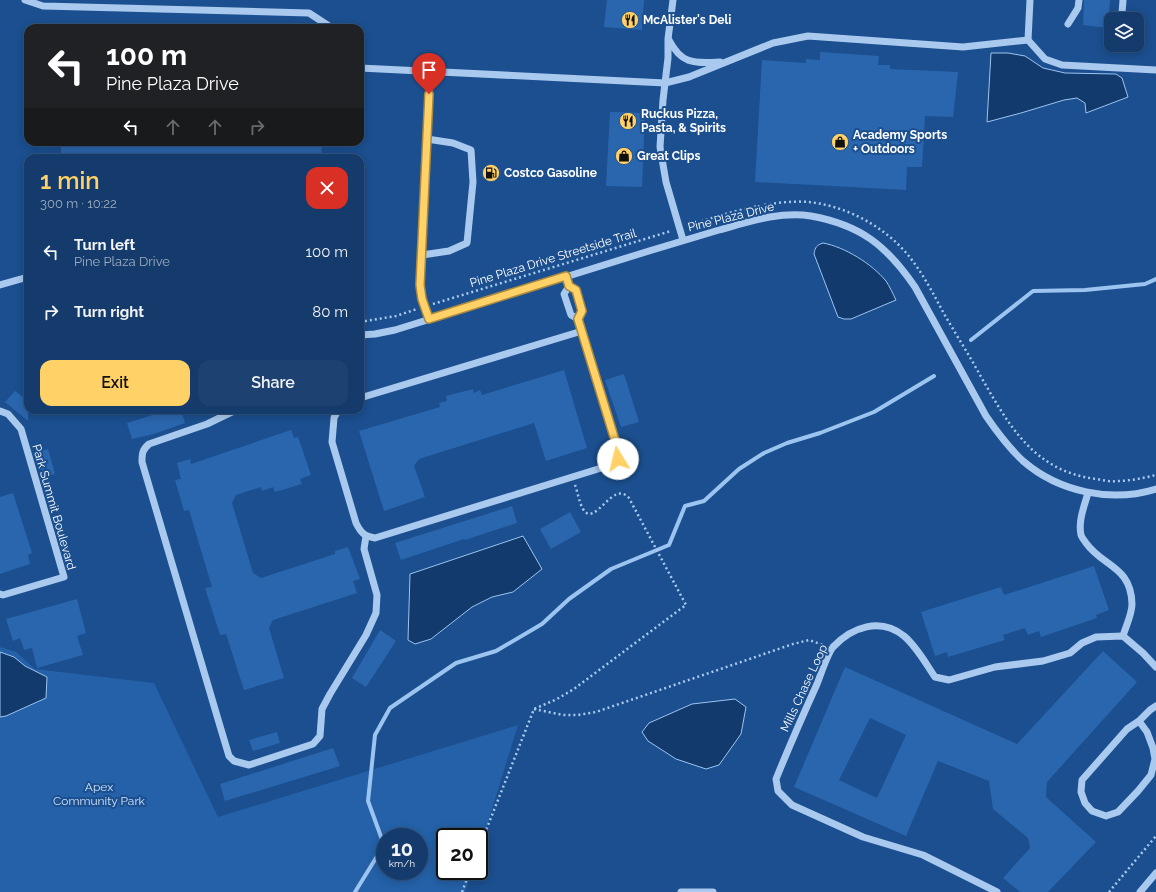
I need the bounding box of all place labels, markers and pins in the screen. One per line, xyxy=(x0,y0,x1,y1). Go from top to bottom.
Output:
restaurant icon: McAlister's Deli xyxy=(620,10,640,30)
place label: McAlister's Deli xyxy=(643,13,731,27)
pin xyxy=(412,53,446,94)
place label: Ruckus Pizza, Pasta, & Spirits xyxy=(641,107,726,135)
restaurant icon: Ruckus Pizza, Pasta, & Spirits xyxy=(618,111,638,131)
place label: Academy Sports + Outdoors xyxy=(853,128,947,156)
shop icon: Academy Sports + Outdoors xyxy=(830,132,850,152)
shop icon: Great Clips xyxy=(614,146,634,166)
place label: Great Clips xyxy=(637,149,700,163)
fuel station icon: Costco Gasoline xyxy=(481,163,501,183)
place label: Costco Gasoline xyxy=(504,166,597,180)

